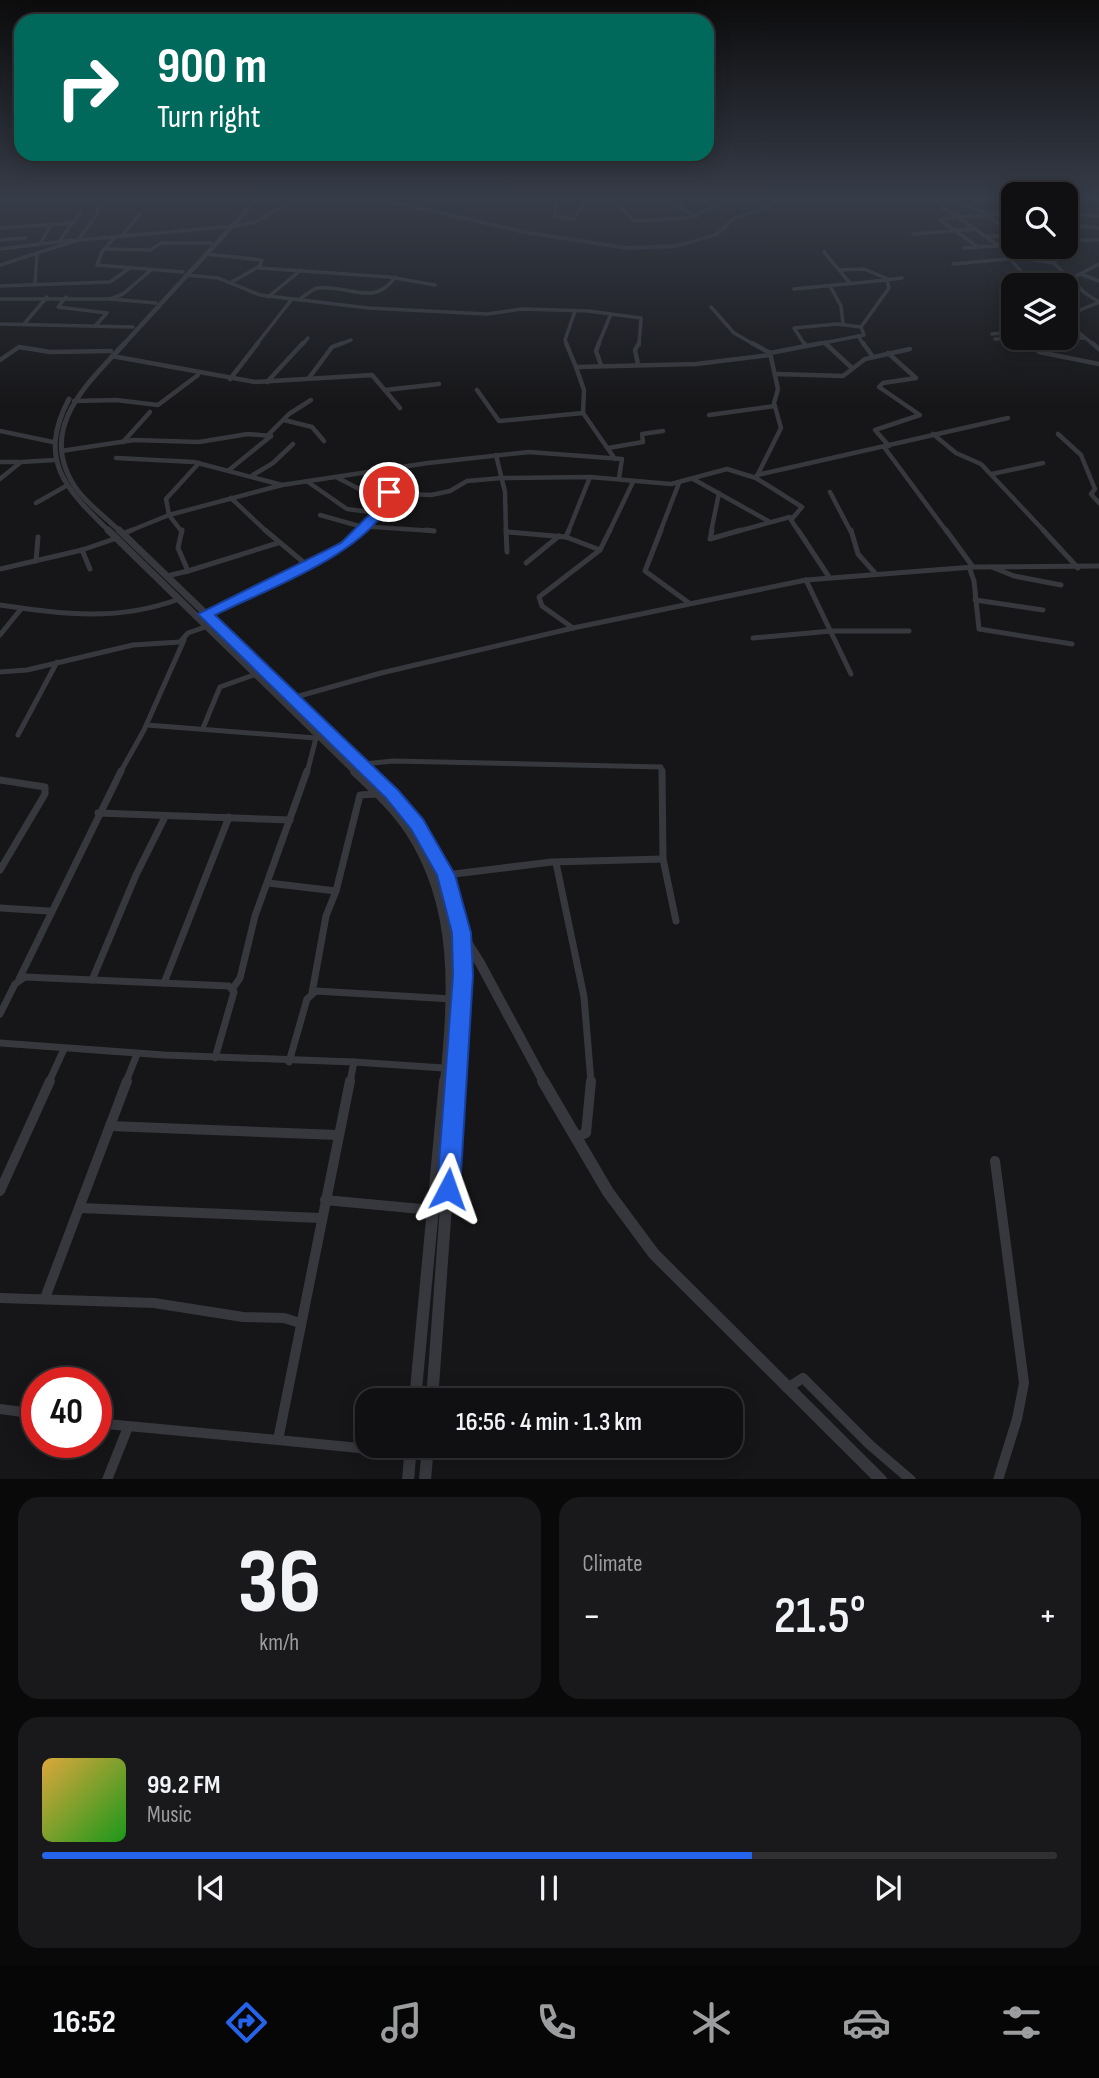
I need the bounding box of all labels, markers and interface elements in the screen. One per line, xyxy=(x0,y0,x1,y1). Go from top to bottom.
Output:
text: 900 m xyxy=(157,38,267,97)
icon: right xyxy=(42,42,133,133)
text: Turn right xyxy=(157,98,261,137)
map controls xyxy=(1001,182,1078,350)
button: search xyxy=(1001,182,1078,259)
button: layers xyxy=(1001,273,1078,350)
pin xyxy=(359,462,419,522)
icon: arrive xyxy=(370,473,408,511)
position arrow xyxy=(411,1152,485,1226)
speed limit sign: 40 xyxy=(21,1367,112,1458)
text: 16:56 · 4 min · 1.3 km xyxy=(456,1407,642,1438)
text: 36 xyxy=(237,1529,321,1638)
text: Climate xyxy=(583,1550,642,1578)
text: 21.5° xyxy=(774,1585,866,1648)
text: − xyxy=(583,1594,601,1639)
text: + xyxy=(1038,1594,1057,1639)
text: km/h xyxy=(259,1629,299,1657)
text: 99.2 FM xyxy=(147,1770,221,1801)
text: Music xyxy=(147,1801,192,1829)
icon: previous xyxy=(192,1869,230,1907)
icon: pause xyxy=(530,1869,568,1907)
icon: next xyxy=(869,1869,907,1907)
icon: directions xyxy=(222,1998,271,2047)
icon: music xyxy=(377,1998,426,2047)
icon: phone xyxy=(532,1998,581,2047)
icon: climate xyxy=(687,1998,736,2047)
icon: car xyxy=(842,1998,891,2047)
icon: filters xyxy=(997,1998,1046,2047)
text: 16:52 xyxy=(53,2003,116,2042)

